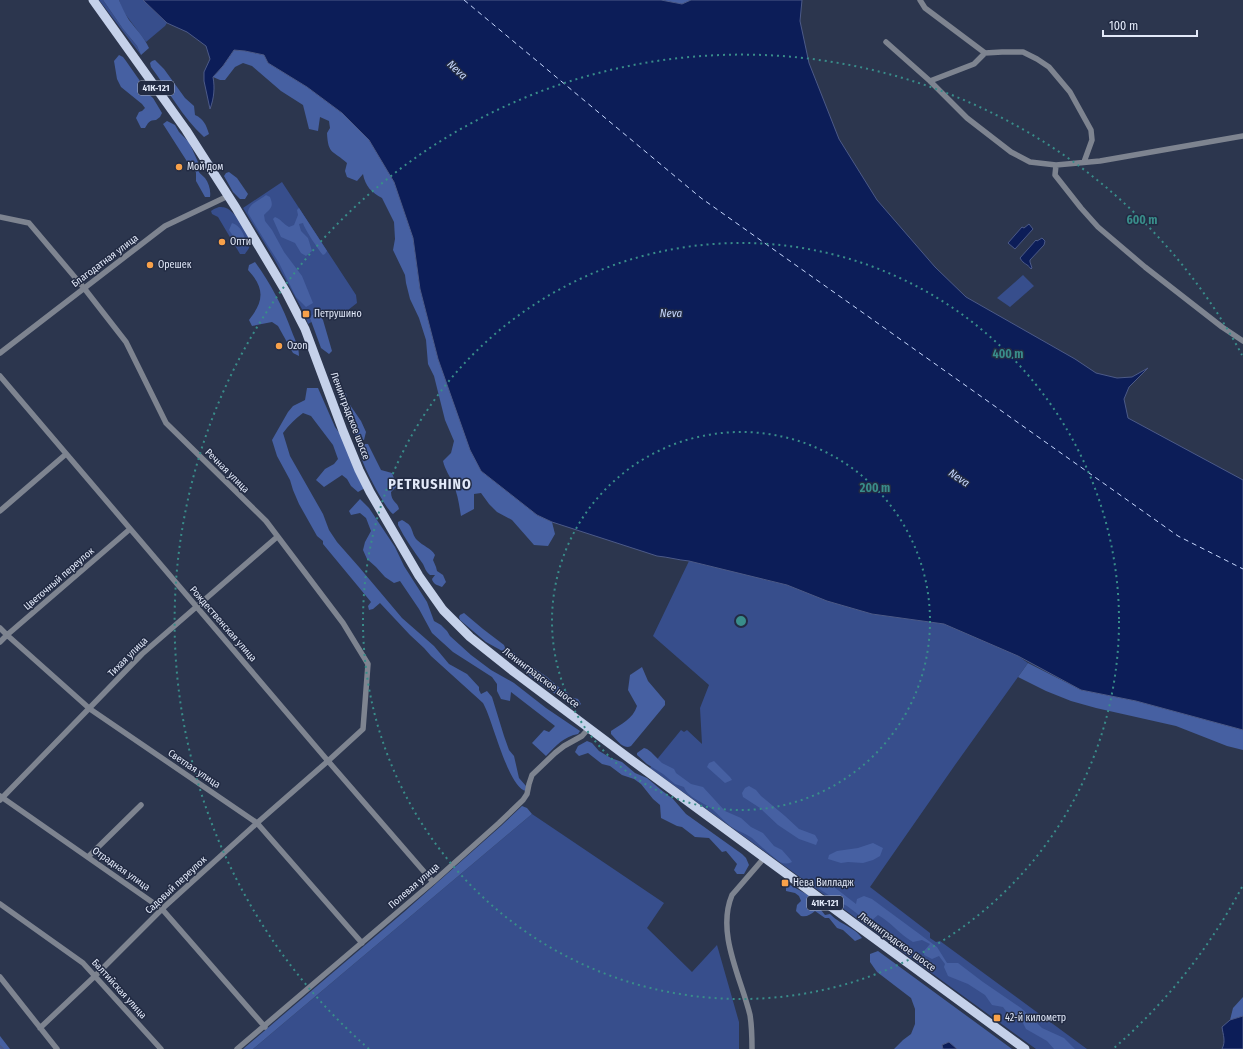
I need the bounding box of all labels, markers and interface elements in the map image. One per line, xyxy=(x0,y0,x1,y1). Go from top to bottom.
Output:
scale bar xyxy=(1103,12,1197,38)
text: 100 m xyxy=(1109,19,1138,33)
water label: Neva xyxy=(444,58,470,83)
road number: 41К-121 xyxy=(138,81,174,95)
place label: Мой дом xyxy=(187,161,223,173)
marker: Мой дом xyxy=(174,162,184,172)
text: 600 m xyxy=(1126,213,1158,227)
street label: Благодатная улица xyxy=(69,232,141,290)
place label: Опти xyxy=(230,236,251,248)
marker: Опти xyxy=(217,237,227,247)
place label: Орешек xyxy=(158,259,192,271)
marker: Орешек xyxy=(145,260,155,270)
water label: Neva xyxy=(660,307,682,320)
place label: Петрушино xyxy=(314,308,362,320)
marker: Петрушино xyxy=(301,309,311,319)
place label: Ozon xyxy=(287,340,308,352)
marker: Ozon xyxy=(274,341,284,351)
text: 400 m xyxy=(993,347,1023,361)
street label: Ленинградское шоссе xyxy=(328,371,372,462)
street label: Речная улица xyxy=(202,446,252,496)
water label: Neva xyxy=(946,466,972,490)
district label: PETRUSHINO xyxy=(388,476,472,493)
text: 200 m xyxy=(859,481,890,495)
street label: Цветочный переулок xyxy=(21,545,97,613)
street label: Рождественская улица xyxy=(187,584,259,664)
centre of rings xyxy=(734,614,748,628)
street label: Тихая улица xyxy=(106,635,150,679)
street label: Ленинградское шоссе xyxy=(500,645,582,711)
street label: Светлая улица xyxy=(166,747,223,791)
street label: Отрадная улица xyxy=(90,845,152,893)
street label: Садовый переулок xyxy=(143,853,209,916)
street label: Полевая улица xyxy=(386,861,442,911)
place label: Нева Вилладж xyxy=(793,877,854,889)
marker: Нева Вилладж xyxy=(780,878,790,888)
road number: 41К-121 xyxy=(807,896,843,910)
street label: Ленинградское шоссе xyxy=(856,910,938,974)
street label: Балтийская улица xyxy=(89,957,149,1021)
place label: 42-й километр xyxy=(1005,1012,1066,1024)
marker: 42-й километр xyxy=(992,1013,1002,1023)

